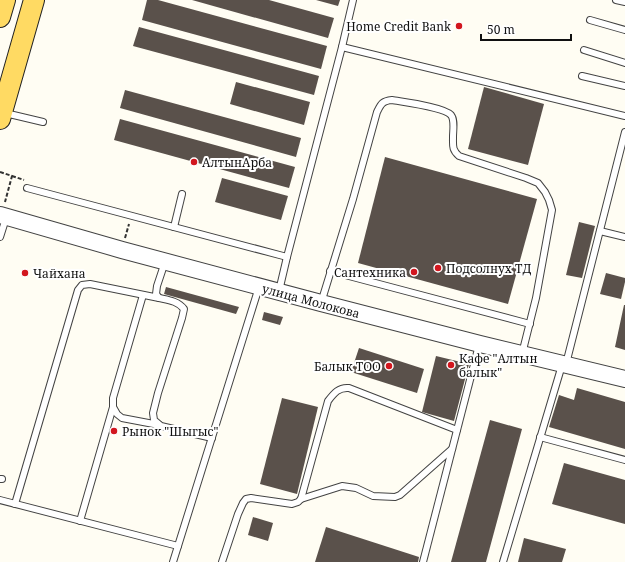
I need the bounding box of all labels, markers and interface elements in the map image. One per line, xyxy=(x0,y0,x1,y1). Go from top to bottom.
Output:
scale bar xyxy=(481,16,571,42)
place label: Home Credit Bank xyxy=(346,18,452,35)
marker: Home Credit Bank xyxy=(454,21,464,31)
text: 50 m xyxy=(487,21,515,38)
place label: АлтынАрба xyxy=(202,154,272,171)
marker: АлтынАрба xyxy=(189,157,199,167)
place label: Подсолнух ТД xyxy=(446,260,531,277)
marker: Подсолнух ТД xyxy=(433,263,443,273)
place label: Сантехника xyxy=(334,264,406,281)
place label: Чайхана xyxy=(33,265,86,282)
marker: Сантехника xyxy=(409,267,419,277)
marker: Чайхана xyxy=(20,268,30,278)
street label: улица Молокова xyxy=(260,280,362,322)
place label: Кафе "Алтын балык" xyxy=(459,350,537,381)
place label: Балык ТОО xyxy=(314,358,381,375)
marker: Кафе "Алтын балык" xyxy=(446,360,456,370)
marker: Балык ТОО xyxy=(384,361,394,371)
place label: Рынок "Шыгыс" xyxy=(122,423,218,440)
marker: Рынок "Шыгыс" xyxy=(109,426,119,436)

